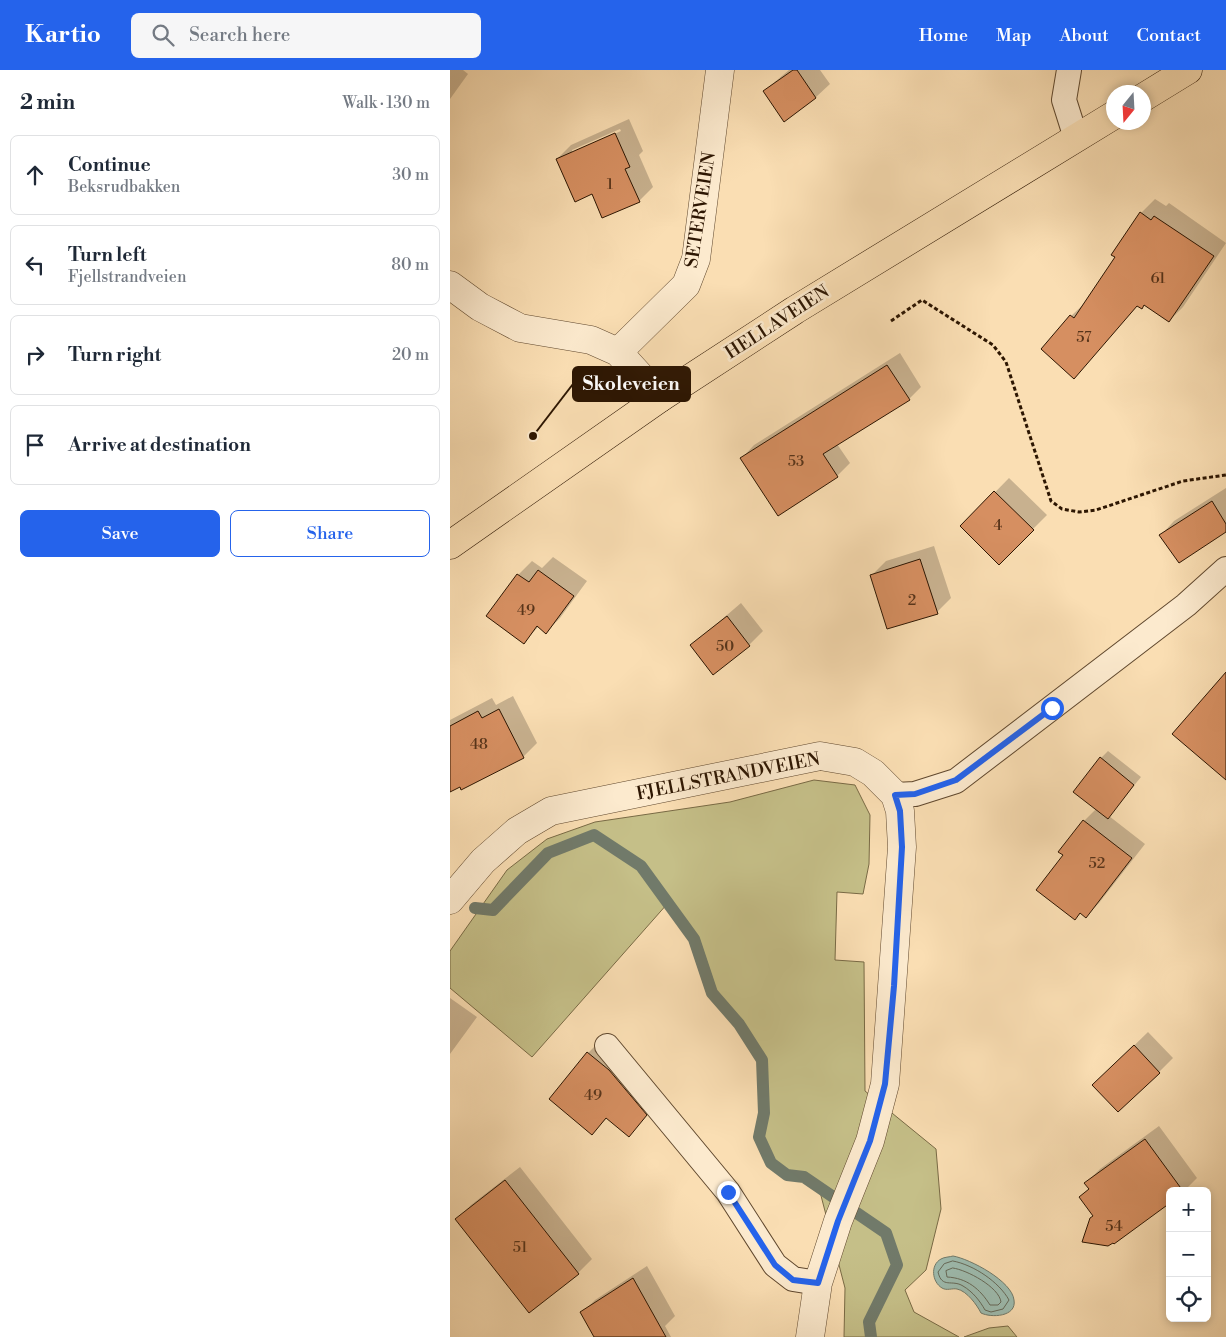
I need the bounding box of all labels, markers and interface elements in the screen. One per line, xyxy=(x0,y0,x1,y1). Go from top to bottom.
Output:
search box xyxy=(131,13,481,58)
text: Kartio xyxy=(25,20,101,50)
icon: search xyxy=(149,21,177,49)
text: Search here xyxy=(189,23,290,47)
text: Home xyxy=(919,24,968,47)
text: Map xyxy=(996,24,1032,47)
text: About xyxy=(1060,24,1109,47)
text: Contact xyxy=(1137,24,1201,47)
north arrow xyxy=(1106,85,1151,130)
text: 2 min xyxy=(20,90,75,116)
text: Walk · 130 m xyxy=(342,93,430,113)
street label: SETERVEIEN xyxy=(680,150,721,270)
text: Continue xyxy=(68,153,151,177)
icon: ahead xyxy=(21,161,49,189)
text: 30 m xyxy=(392,165,429,185)
house number: 1 xyxy=(607,175,614,194)
text: Beksrudbakken xyxy=(68,177,180,197)
text: Turn left xyxy=(68,243,147,267)
icon: left xyxy=(21,251,49,279)
text: 80 m xyxy=(391,255,429,275)
text: Fjellstrandveien xyxy=(68,267,186,287)
house number: 61 xyxy=(1150,269,1166,288)
street label: HELLAVEIEN xyxy=(721,280,834,365)
house number: 57 xyxy=(1076,328,1092,347)
icon: right xyxy=(21,341,49,369)
text: Turn right xyxy=(68,343,161,367)
text: 20 m xyxy=(392,345,429,365)
callout: Skoleveien xyxy=(573,367,690,401)
text: Skoleveien xyxy=(582,372,680,396)
icon: arrive xyxy=(21,431,49,459)
text: Arrive at destination xyxy=(68,433,251,457)
house number: 53 xyxy=(788,452,804,471)
button: Save xyxy=(20,510,220,557)
button: Share xyxy=(230,510,430,557)
house number: 4 xyxy=(994,516,1003,535)
house number: 2 xyxy=(908,591,916,610)
house number: 49 xyxy=(517,601,535,620)
house number: 50 xyxy=(716,637,734,656)
route start xyxy=(1041,697,1064,720)
house number: 48 xyxy=(470,735,488,754)
street label: FJELLSTRANDVEIEN xyxy=(634,747,823,806)
house number: 52 xyxy=(1089,854,1105,873)
house number: 49 xyxy=(584,1086,602,1105)
route end xyxy=(717,1181,740,1204)
map controls xyxy=(1166,1187,1211,1322)
button: + xyxy=(1166,1187,1211,1232)
house number: 54 xyxy=(1105,1217,1123,1236)
button: − xyxy=(1166,1232,1211,1277)
house number: 51 xyxy=(513,1238,528,1257)
button: locate xyxy=(1166,1277,1211,1322)

